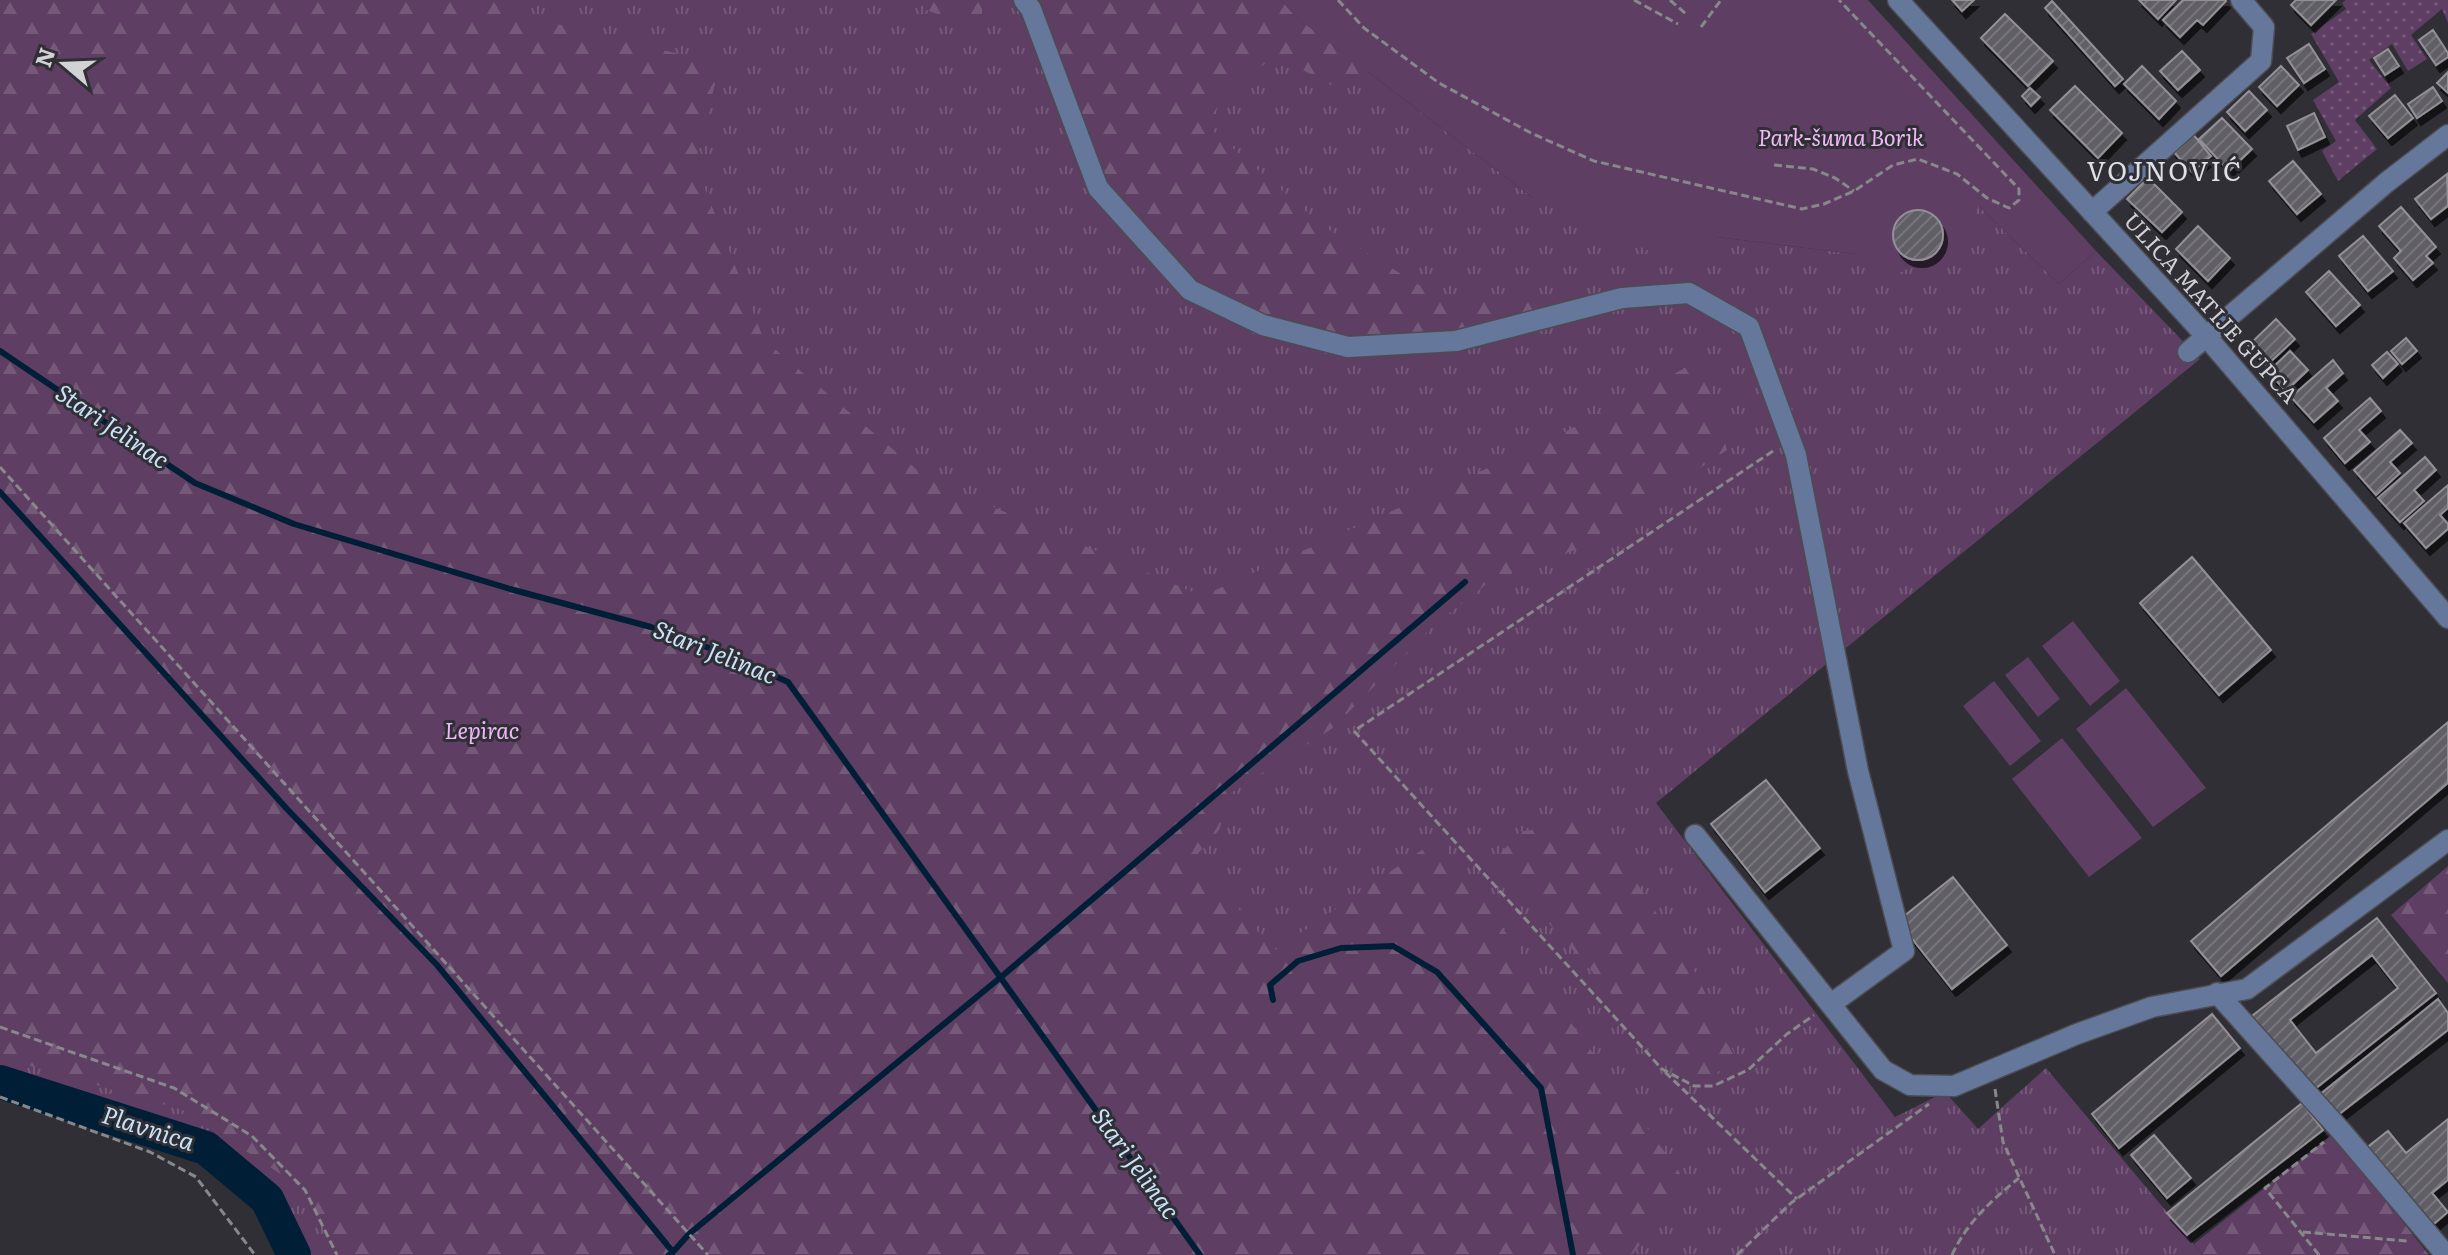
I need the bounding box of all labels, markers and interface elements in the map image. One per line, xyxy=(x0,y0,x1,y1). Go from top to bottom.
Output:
north arrow xyxy=(24,24,104,104)
text: N xyxy=(25,43,62,71)
park label: Park-šuma Borik xyxy=(1758,120,1924,153)
district label: VOJNOVIĆ xyxy=(2087,150,2243,189)
street label: ULICA MATIJE GUPCA xyxy=(2117,204,2307,410)
water label: Stari Jelinac xyxy=(50,374,177,476)
water label: Stari Jelinac xyxy=(649,610,783,691)
park label: Lepirac xyxy=(445,713,519,746)
water label: Plavnica xyxy=(98,1095,200,1158)
water label: Stari Jelinac xyxy=(1085,1099,1190,1226)

